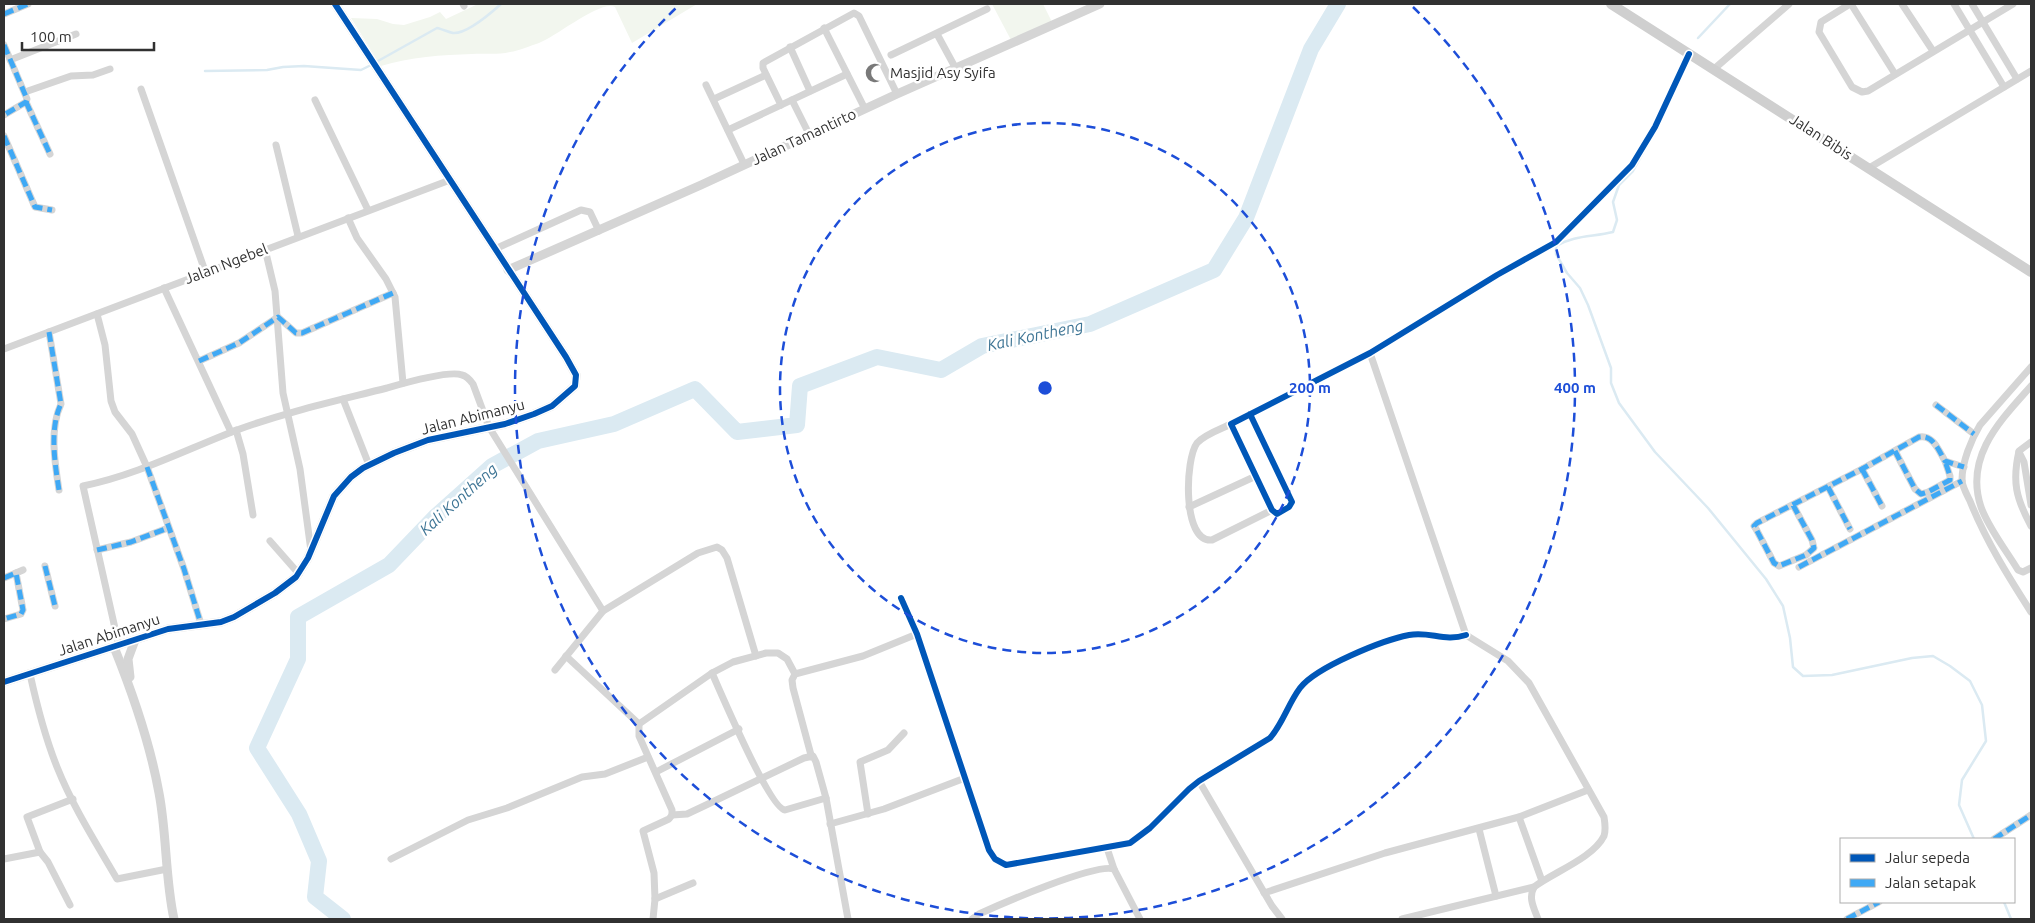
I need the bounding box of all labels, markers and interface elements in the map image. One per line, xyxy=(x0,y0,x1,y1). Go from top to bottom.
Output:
scale bar xyxy=(22,20,155,52)
text: 100 m xyxy=(30,28,72,45)
mosque icon: Masjid Asy Syifa xyxy=(864,62,886,84)
place label: Masjid Asy Syifa xyxy=(890,64,996,81)
street label: Jalan Tamantirto xyxy=(749,105,859,168)
street label: Jalan Bibis xyxy=(1787,110,1856,163)
street label: Jalan Ngebel xyxy=(182,240,270,287)
water label: Kali Kontheng xyxy=(985,316,1085,354)
centre of rings xyxy=(1036,379,1054,397)
text: 200 m xyxy=(1289,379,1331,396)
text: 400 m xyxy=(1554,379,1596,396)
street label: Jalan Abimanyu xyxy=(419,395,526,438)
water label: Kali Kontheng xyxy=(416,459,501,538)
street label: Jalan Abimanyu xyxy=(56,610,162,659)
legend xyxy=(1840,838,2015,903)
text: Jalur sepeda xyxy=(1885,849,1970,866)
text: Jalan setapak xyxy=(1885,874,1977,891)

